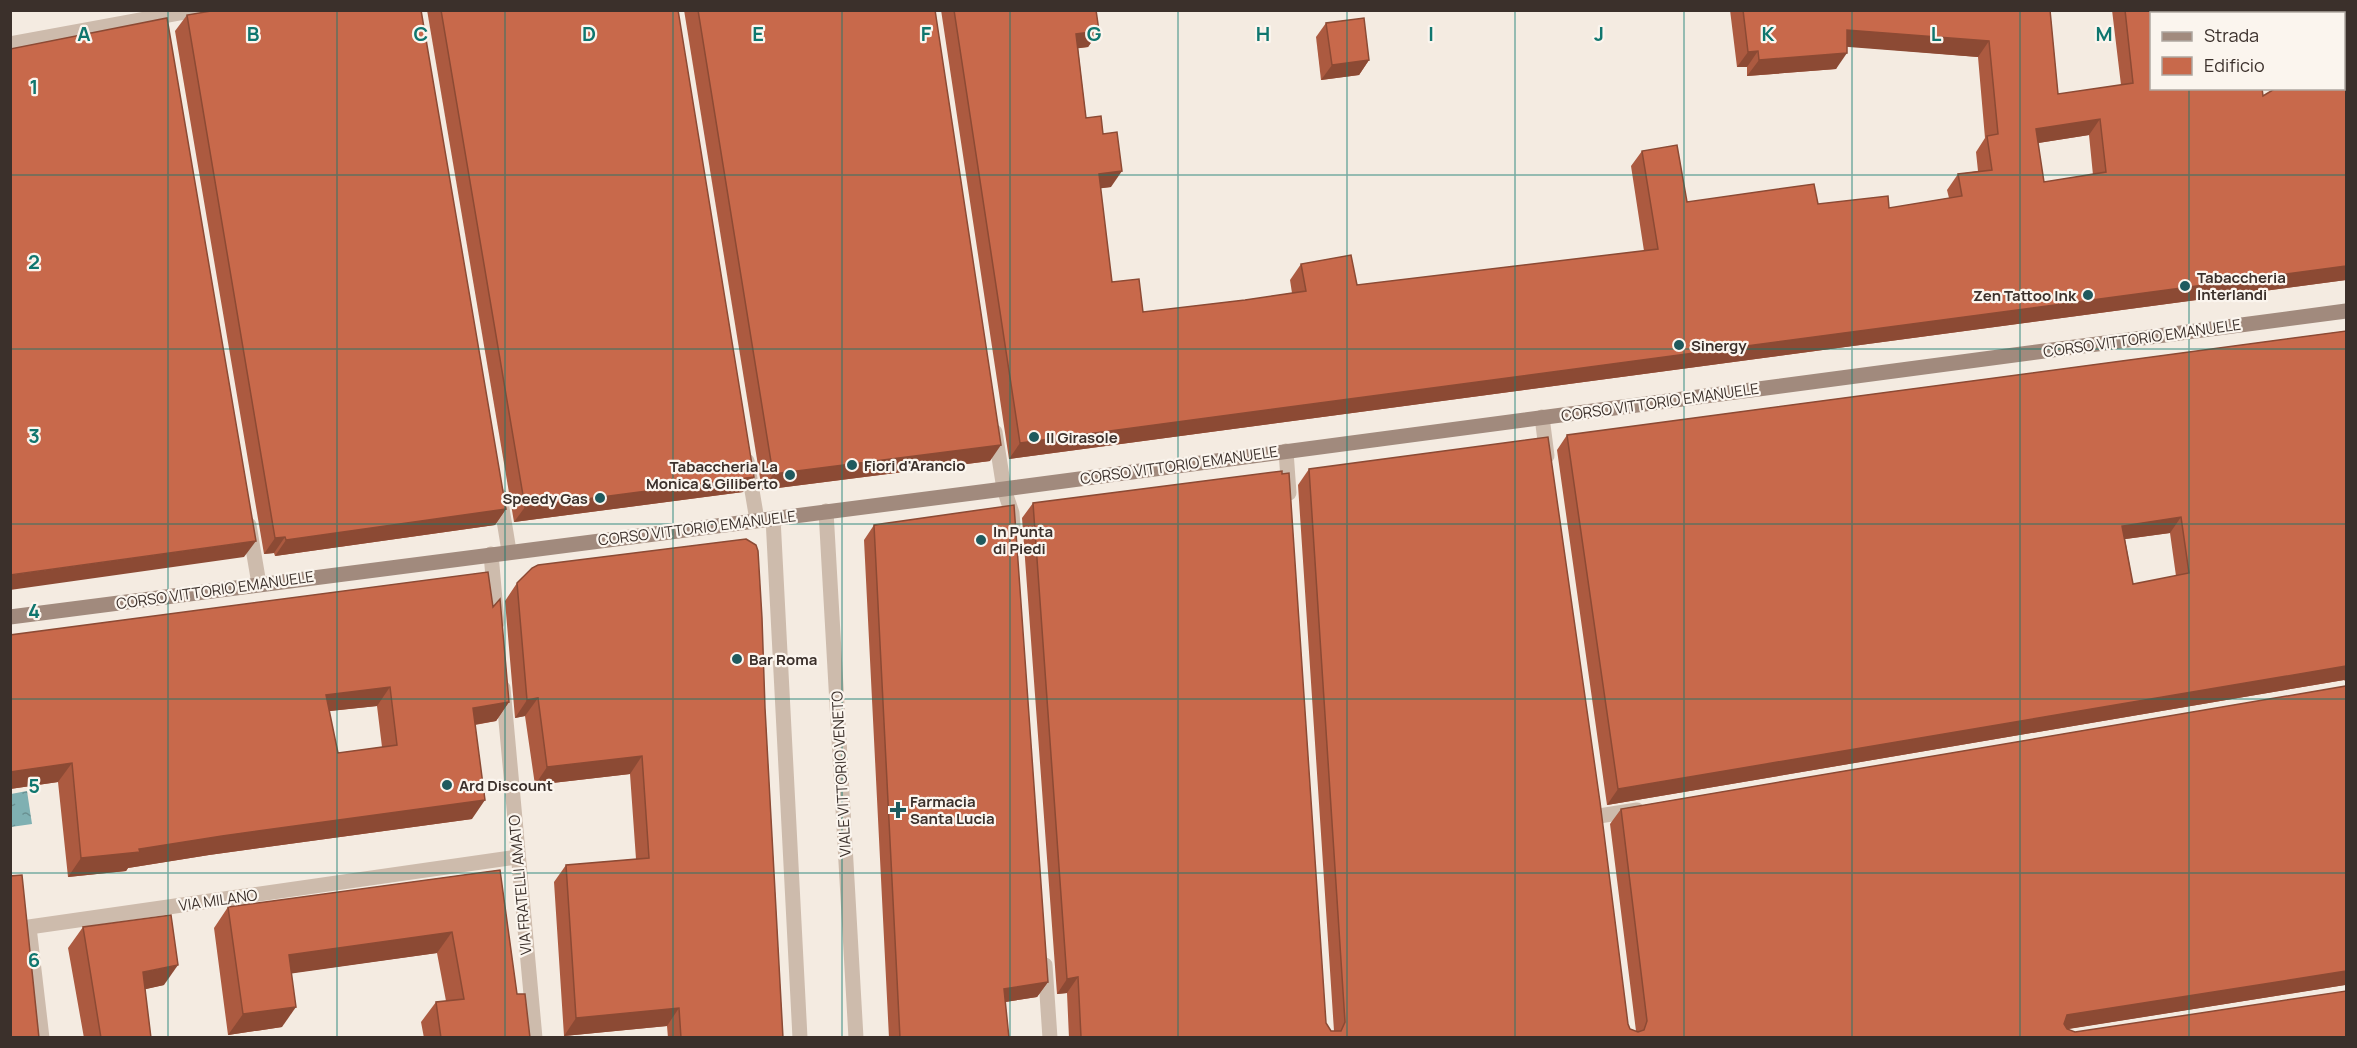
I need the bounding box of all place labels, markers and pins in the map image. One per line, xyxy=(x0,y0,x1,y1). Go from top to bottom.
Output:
place label: Tabaccheria Interlandi xyxy=(2197,267,2286,305)
marker: Tabaccheria Interlandi xyxy=(2178,279,2192,293)
place label: Zen Tattoo Ink xyxy=(1973,285,2077,306)
marker: Zen Tattoo Ink xyxy=(2081,288,2095,302)
place label: Sinergy xyxy=(1691,335,1747,356)
marker: Sinergy xyxy=(1672,338,1686,352)
place label: Il Girasole xyxy=(1046,427,1118,448)
marker: Il Girasole xyxy=(1027,430,1041,444)
place label: Fiori d'Arancio xyxy=(864,455,966,476)
place label: Tabaccheria La Monica & Giliberto xyxy=(646,456,778,494)
marker: Fiori d'Arancio xyxy=(845,458,859,472)
marker: Tabaccheria La Monica & Giliberto xyxy=(783,468,797,482)
place label: Speedy Gas xyxy=(502,488,588,509)
marker: Speedy Gas xyxy=(593,491,607,505)
place label: In Punta di Piedi xyxy=(993,521,1053,559)
marker: In Punta di Piedi xyxy=(974,533,988,547)
place label: Bar Roma xyxy=(749,649,817,670)
marker: Bar Roma xyxy=(730,652,744,666)
place label: Ard Discount xyxy=(459,775,553,796)
marker: Ard Discount xyxy=(440,778,454,792)
place label: Farmacia Santa Lucia xyxy=(910,791,995,829)
marker: Farmacia Santa Lucia xyxy=(891,803,905,817)

